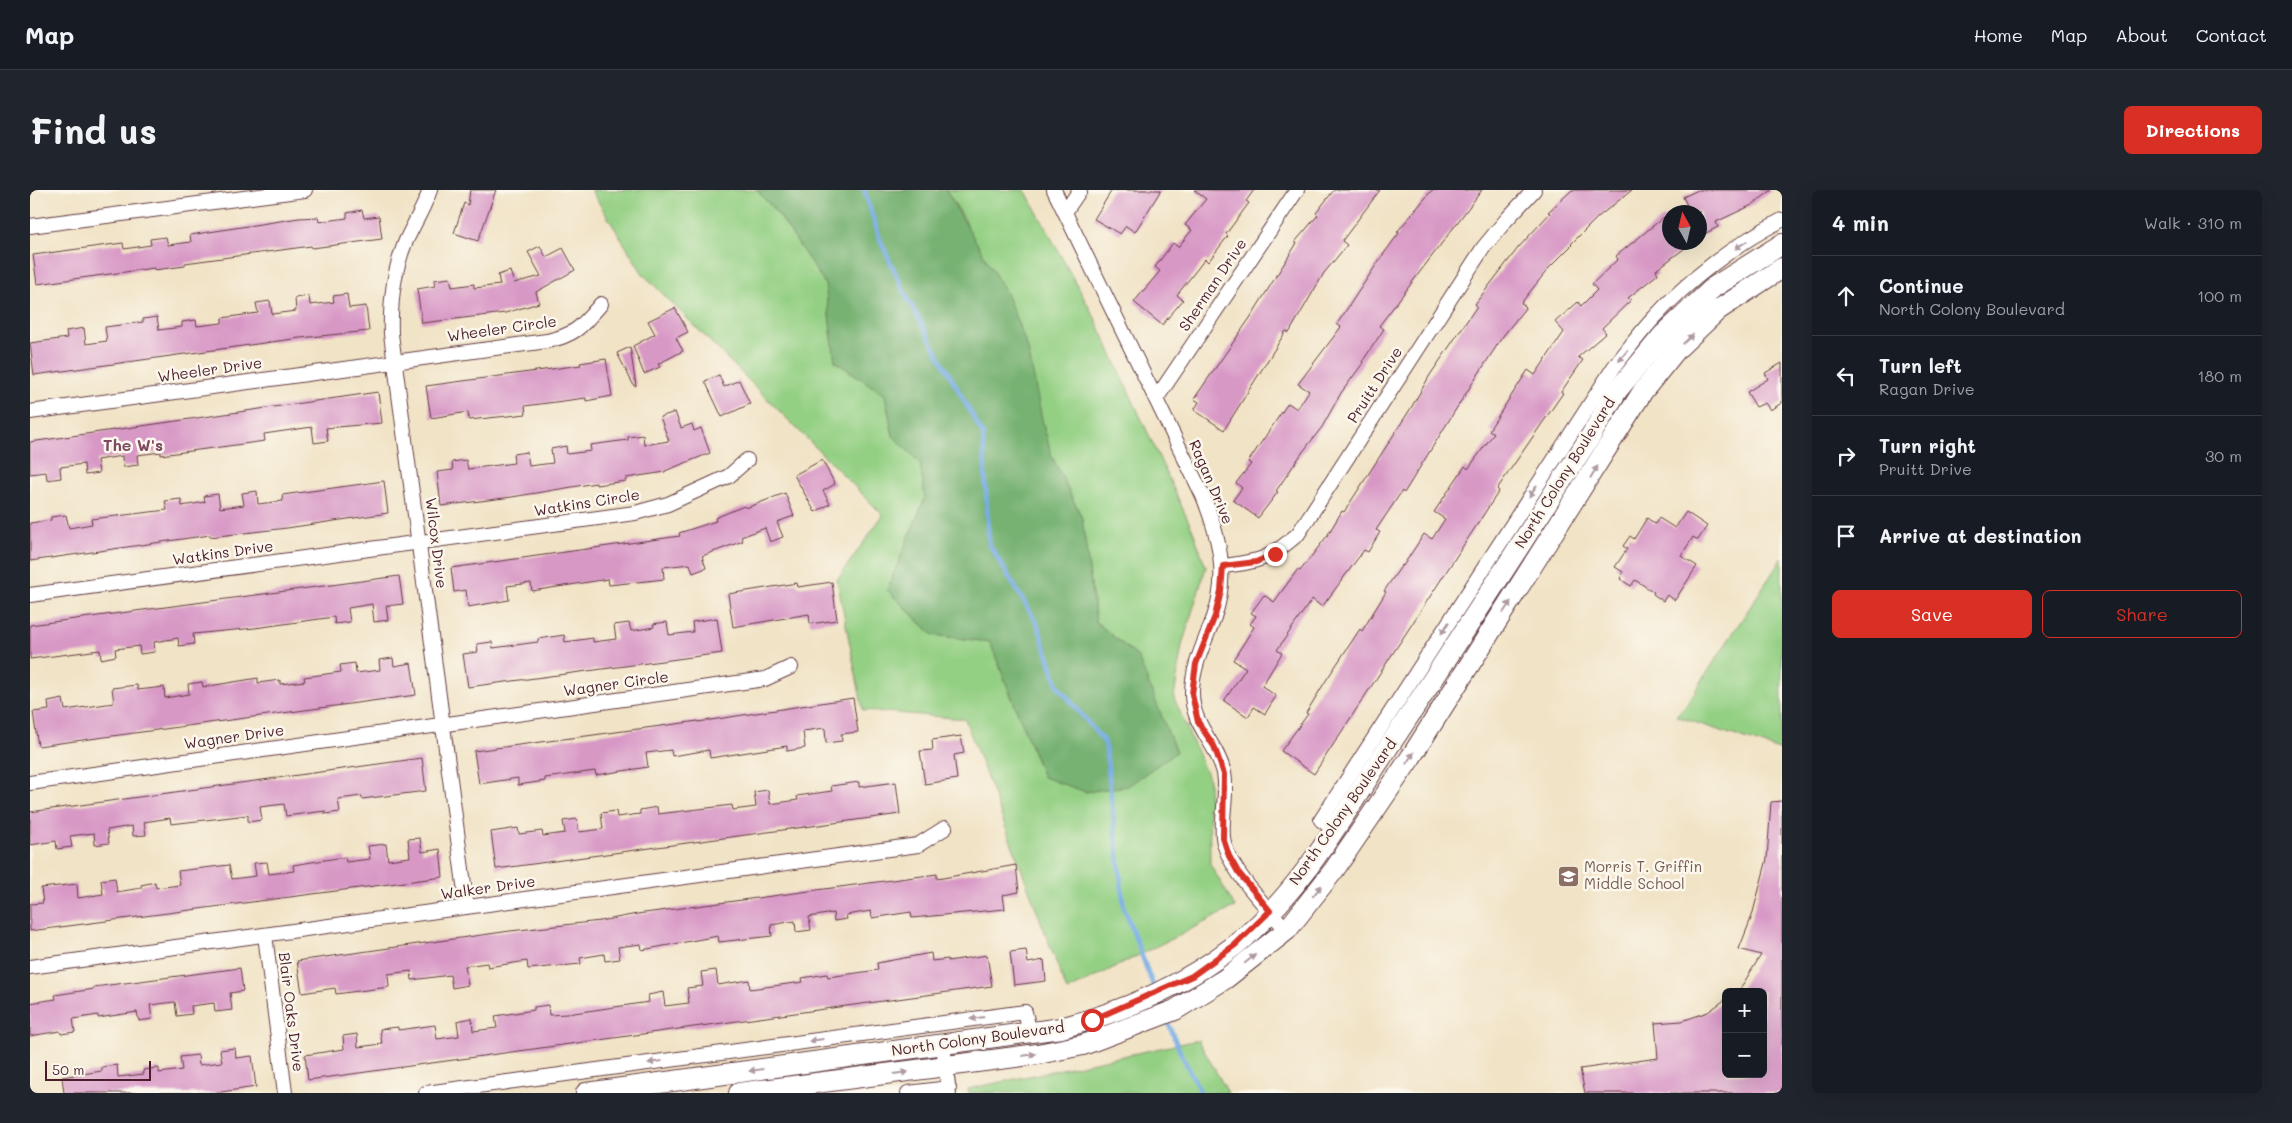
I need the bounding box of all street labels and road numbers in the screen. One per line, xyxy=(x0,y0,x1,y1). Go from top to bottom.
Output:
street label: Sherman Drive xyxy=(1174,234,1251,335)
street label: Wheeler Circle xyxy=(446,310,558,346)
street label: Pruitt Drive xyxy=(1342,342,1406,426)
street label: Wheeler Drive xyxy=(156,352,263,386)
street label: North Colony Boulevard xyxy=(1509,393,1619,552)
street label: Ragan Drive xyxy=(1185,436,1239,527)
street label: Watkins Circle xyxy=(533,484,641,520)
street label: Wilcox Drive xyxy=(422,496,452,589)
street label: Watkins Drive xyxy=(171,535,275,569)
street label: Wagner Circle xyxy=(562,666,670,700)
street label: Wagner Drive xyxy=(183,719,285,753)
street label: North Colony Boulevard xyxy=(1284,734,1400,889)
street label: Walker Drive xyxy=(439,870,537,904)
street label: Blair Oaks Drive xyxy=(275,951,309,1073)
street label: North Colony Boulevard xyxy=(890,1016,1066,1060)

